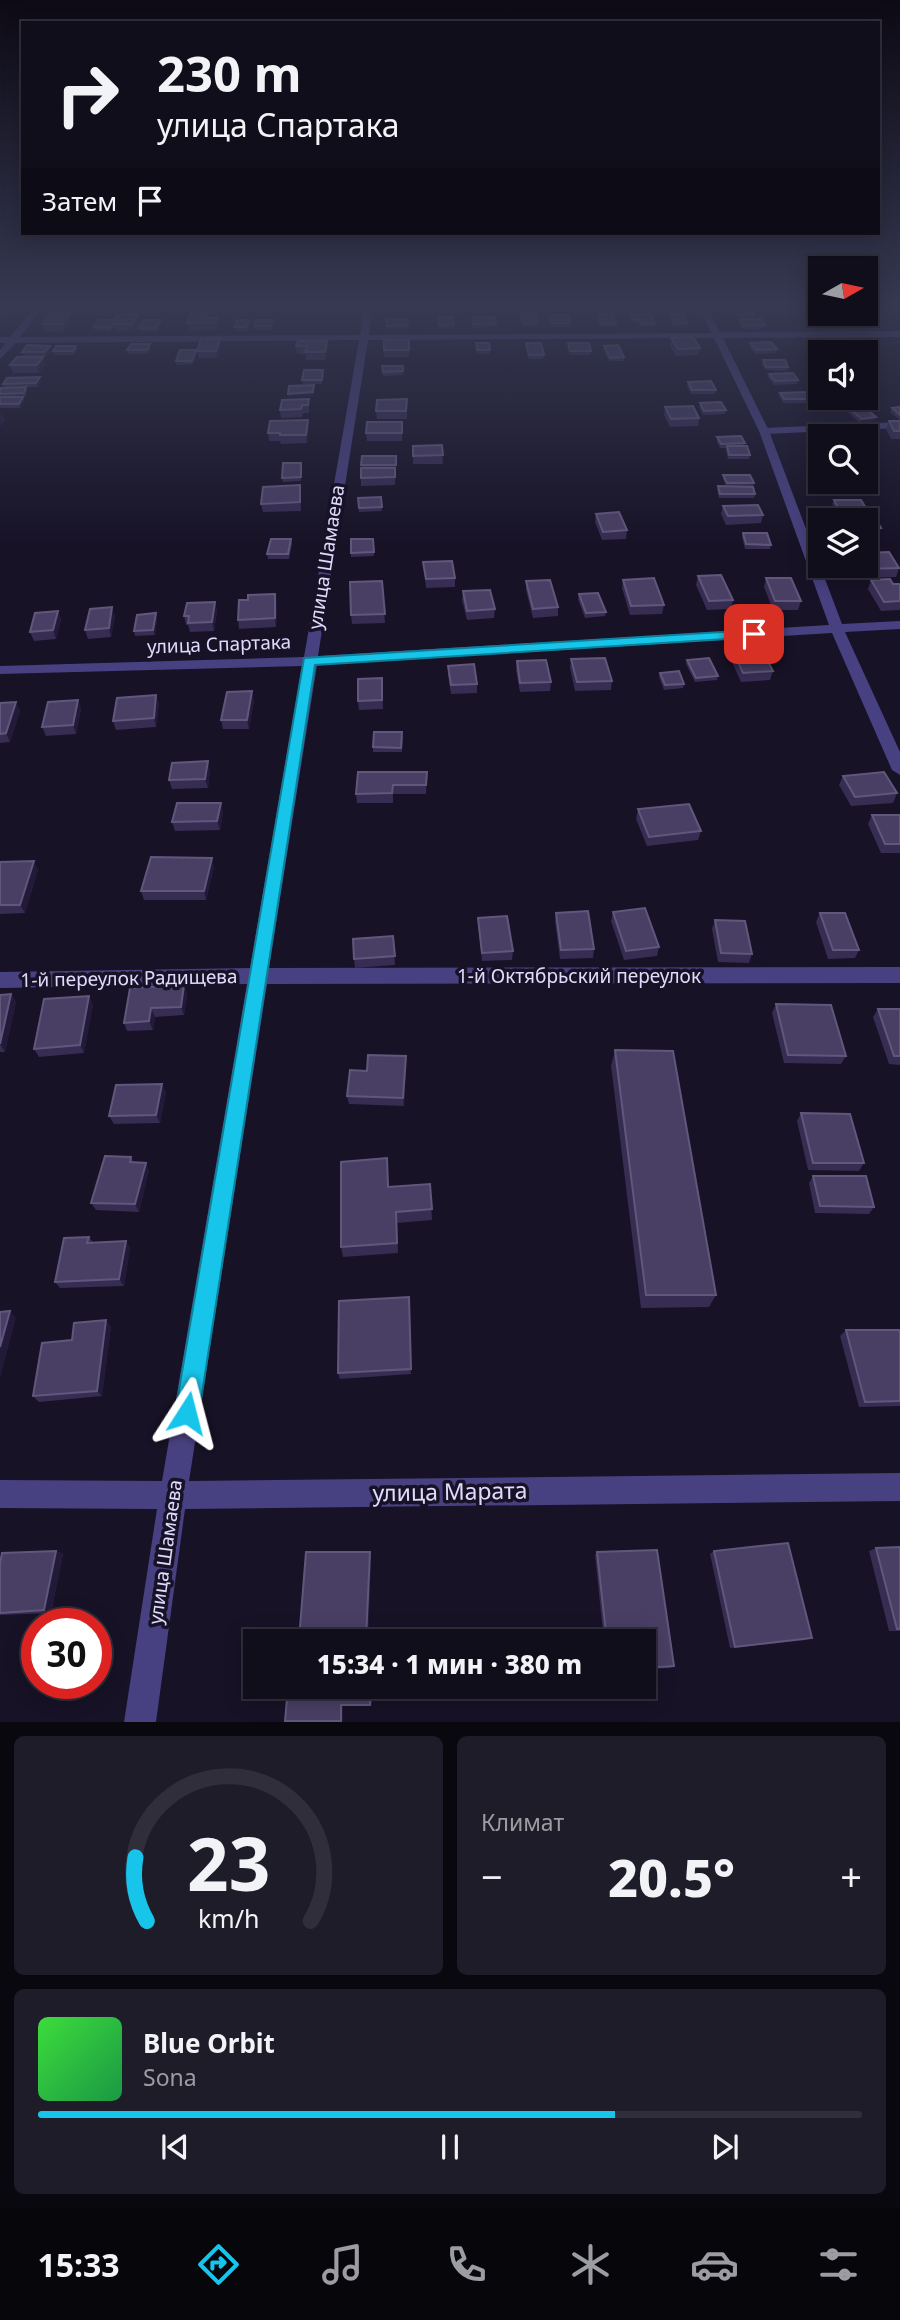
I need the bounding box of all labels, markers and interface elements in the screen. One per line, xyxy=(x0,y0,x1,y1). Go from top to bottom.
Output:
text: 230 m xyxy=(157,40,302,106)
icon: right xyxy=(42,49,133,140)
text: улица Спартака xyxy=(157,103,400,146)
icon: arrive xyxy=(131,182,169,220)
text: Затем xyxy=(42,183,117,219)
north arrow xyxy=(808,256,878,326)
map controls xyxy=(808,256,878,578)
button: sound xyxy=(808,340,878,410)
button: search xyxy=(808,424,878,494)
street label: улица Шамаева xyxy=(302,483,350,631)
button: layers xyxy=(808,508,878,578)
pin xyxy=(724,604,784,664)
icon: arrive xyxy=(735,615,773,653)
street label: улица Спартака xyxy=(147,628,291,660)
street label: 1-й переулок Радищева xyxy=(20,963,238,993)
street label: 1-й Октябрьский переулок xyxy=(457,963,701,989)
position arrow xyxy=(150,1376,224,1450)
street label: улица Марата xyxy=(372,1474,528,1508)
street label: улица Шамаева xyxy=(142,1478,188,1626)
speed limit sign: 30 xyxy=(21,1608,112,1699)
text: 15:34 · 1 мин · 380 m xyxy=(317,1646,582,1682)
text: Климат xyxy=(481,1806,564,1838)
text: 23 xyxy=(187,1814,270,1913)
text: 20.5° xyxy=(608,1841,735,1912)
text: − xyxy=(481,1850,503,1902)
text: + xyxy=(840,1850,862,1902)
text: km/h xyxy=(198,1901,259,1935)
text: Blue Orbit xyxy=(143,2025,275,2061)
text: Sona xyxy=(143,2061,197,2093)
icon: previous xyxy=(156,2128,194,2166)
icon: pause xyxy=(431,2128,469,2166)
icon: next xyxy=(706,2128,744,2166)
icon: directions xyxy=(194,2240,243,2289)
icon: music xyxy=(318,2240,367,2289)
icon: phone xyxy=(442,2240,491,2289)
icon: climate xyxy=(566,2240,615,2289)
icon: car xyxy=(690,2240,739,2289)
icon: filters xyxy=(814,2240,863,2289)
text: 15:33 xyxy=(37,2243,120,2286)

